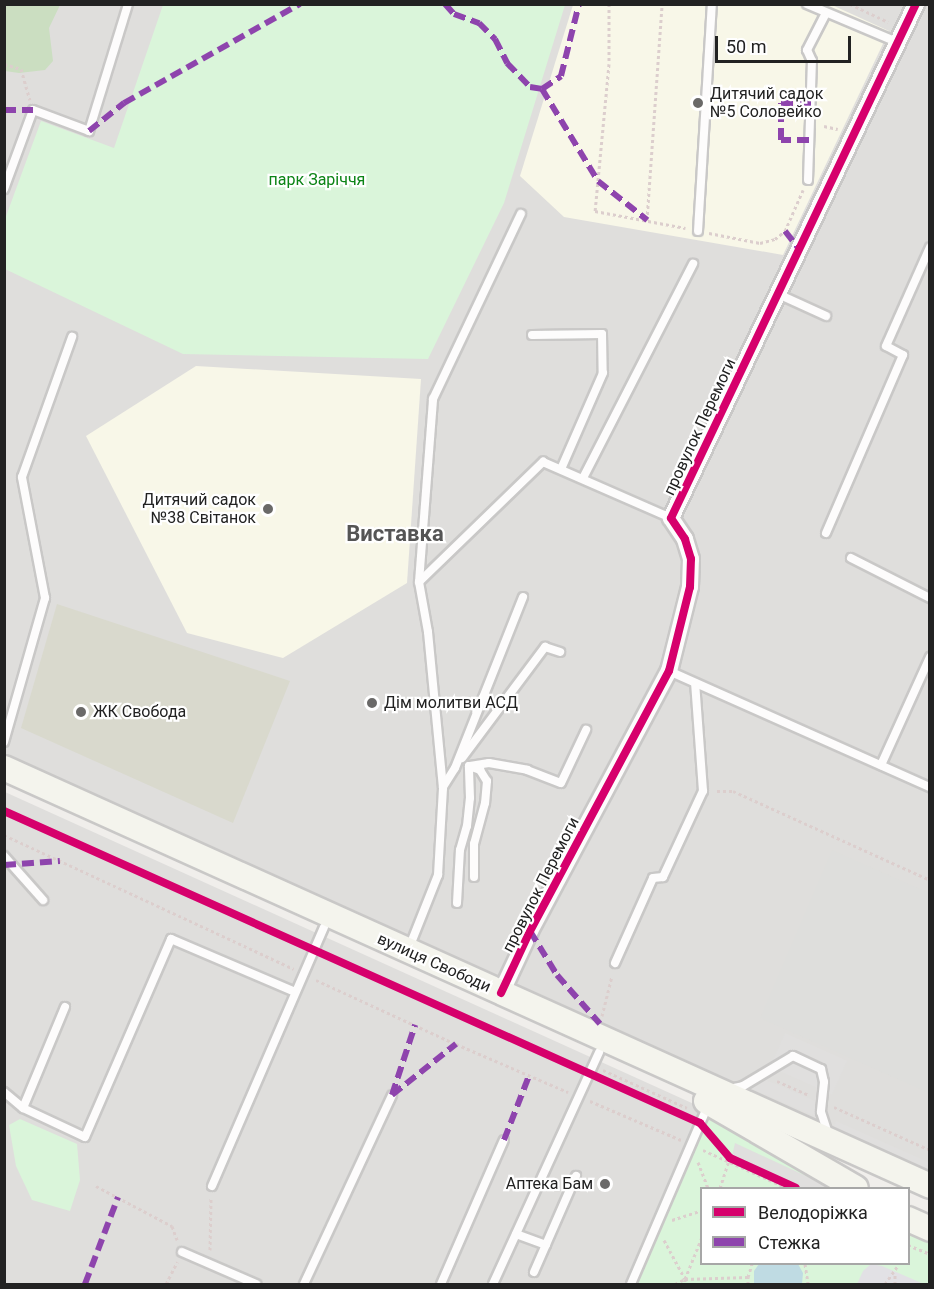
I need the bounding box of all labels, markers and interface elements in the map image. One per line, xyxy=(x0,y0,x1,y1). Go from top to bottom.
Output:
scale bar xyxy=(718,24,854,62)
text: 50 m xyxy=(726,36,766,57)
place label: Дитячий садок №5 Соловейко xyxy=(710,84,823,122)
marker: Дитячий садок №5 Соловейко xyxy=(691,96,705,110)
park label: парк Заріччя xyxy=(269,170,365,190)
street label: провулок Перемоги xyxy=(660,355,740,499)
place label: Дитячий садок №38 Світанок xyxy=(143,490,256,528)
marker: Дитячий садок №38 Світанок xyxy=(261,502,275,516)
district label: Виставка xyxy=(346,521,444,547)
place label: Дім молитви АСД xyxy=(384,693,518,713)
marker: Дім молитви АСД xyxy=(365,696,379,710)
place label: ЖК Свобода xyxy=(93,702,186,722)
marker: ЖК Свобода xyxy=(74,705,88,719)
street label: провулок Перемоги xyxy=(499,814,583,956)
street label: вулиця Свободи xyxy=(374,929,494,997)
place label: Аптека Бам xyxy=(506,1174,593,1194)
marker: Аптека Бам xyxy=(598,1177,612,1191)
legend xyxy=(700,1187,910,1265)
text: Велодоріжка xyxy=(758,1202,868,1223)
text: Стежка xyxy=(758,1232,821,1253)

